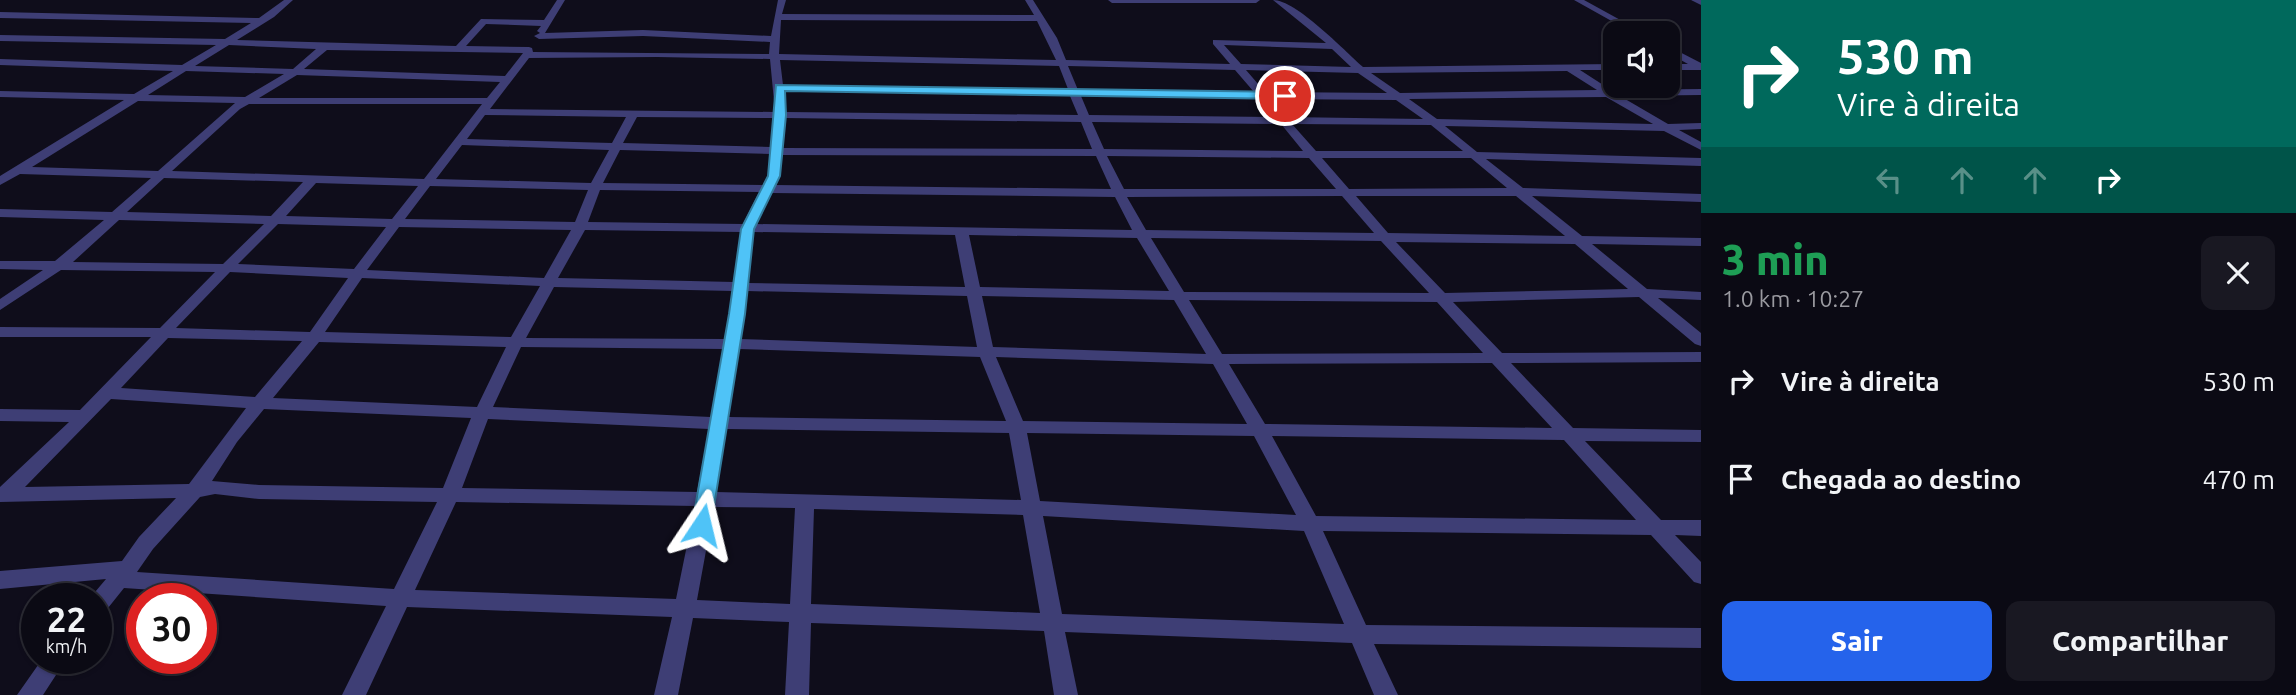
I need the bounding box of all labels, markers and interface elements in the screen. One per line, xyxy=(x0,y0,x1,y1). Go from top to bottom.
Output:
map controls xyxy=(1603,21,1680,98)
button: sound xyxy=(1603,21,1680,98)
icon: right xyxy=(1722,28,1813,119)
text: 530 m xyxy=(1837,28,1974,83)
pin xyxy=(1255,66,1315,126)
icon: arrive xyxy=(1266,77,1304,115)
text: Vire à direita xyxy=(1837,86,2020,122)
icon: left xyxy=(1870,161,1908,199)
icon: ahead xyxy=(1943,161,1981,199)
icon: ahead xyxy=(2016,161,2054,199)
icon: right xyxy=(2089,161,2127,199)
text: 3 min xyxy=(1722,236,1829,283)
button: close xyxy=(2201,236,2275,310)
text: 1.0 km · 10:27 xyxy=(1722,286,1864,311)
icon: right xyxy=(1722,362,1760,400)
text: Vire à direita xyxy=(1781,367,1940,396)
text: 530 m xyxy=(2203,367,2275,396)
icon: arrive xyxy=(1722,460,1760,498)
text: Chegada ao destino xyxy=(1781,465,2021,494)
text: 470 m xyxy=(2203,465,2275,494)
position arrow xyxy=(665,488,739,562)
speed limit sign: 30 xyxy=(126,583,217,674)
text: 22 xyxy=(47,599,86,639)
button: Sair xyxy=(1722,601,1992,681)
button: Compartilhar xyxy=(2006,601,2275,681)
text: km/h xyxy=(46,636,87,656)

